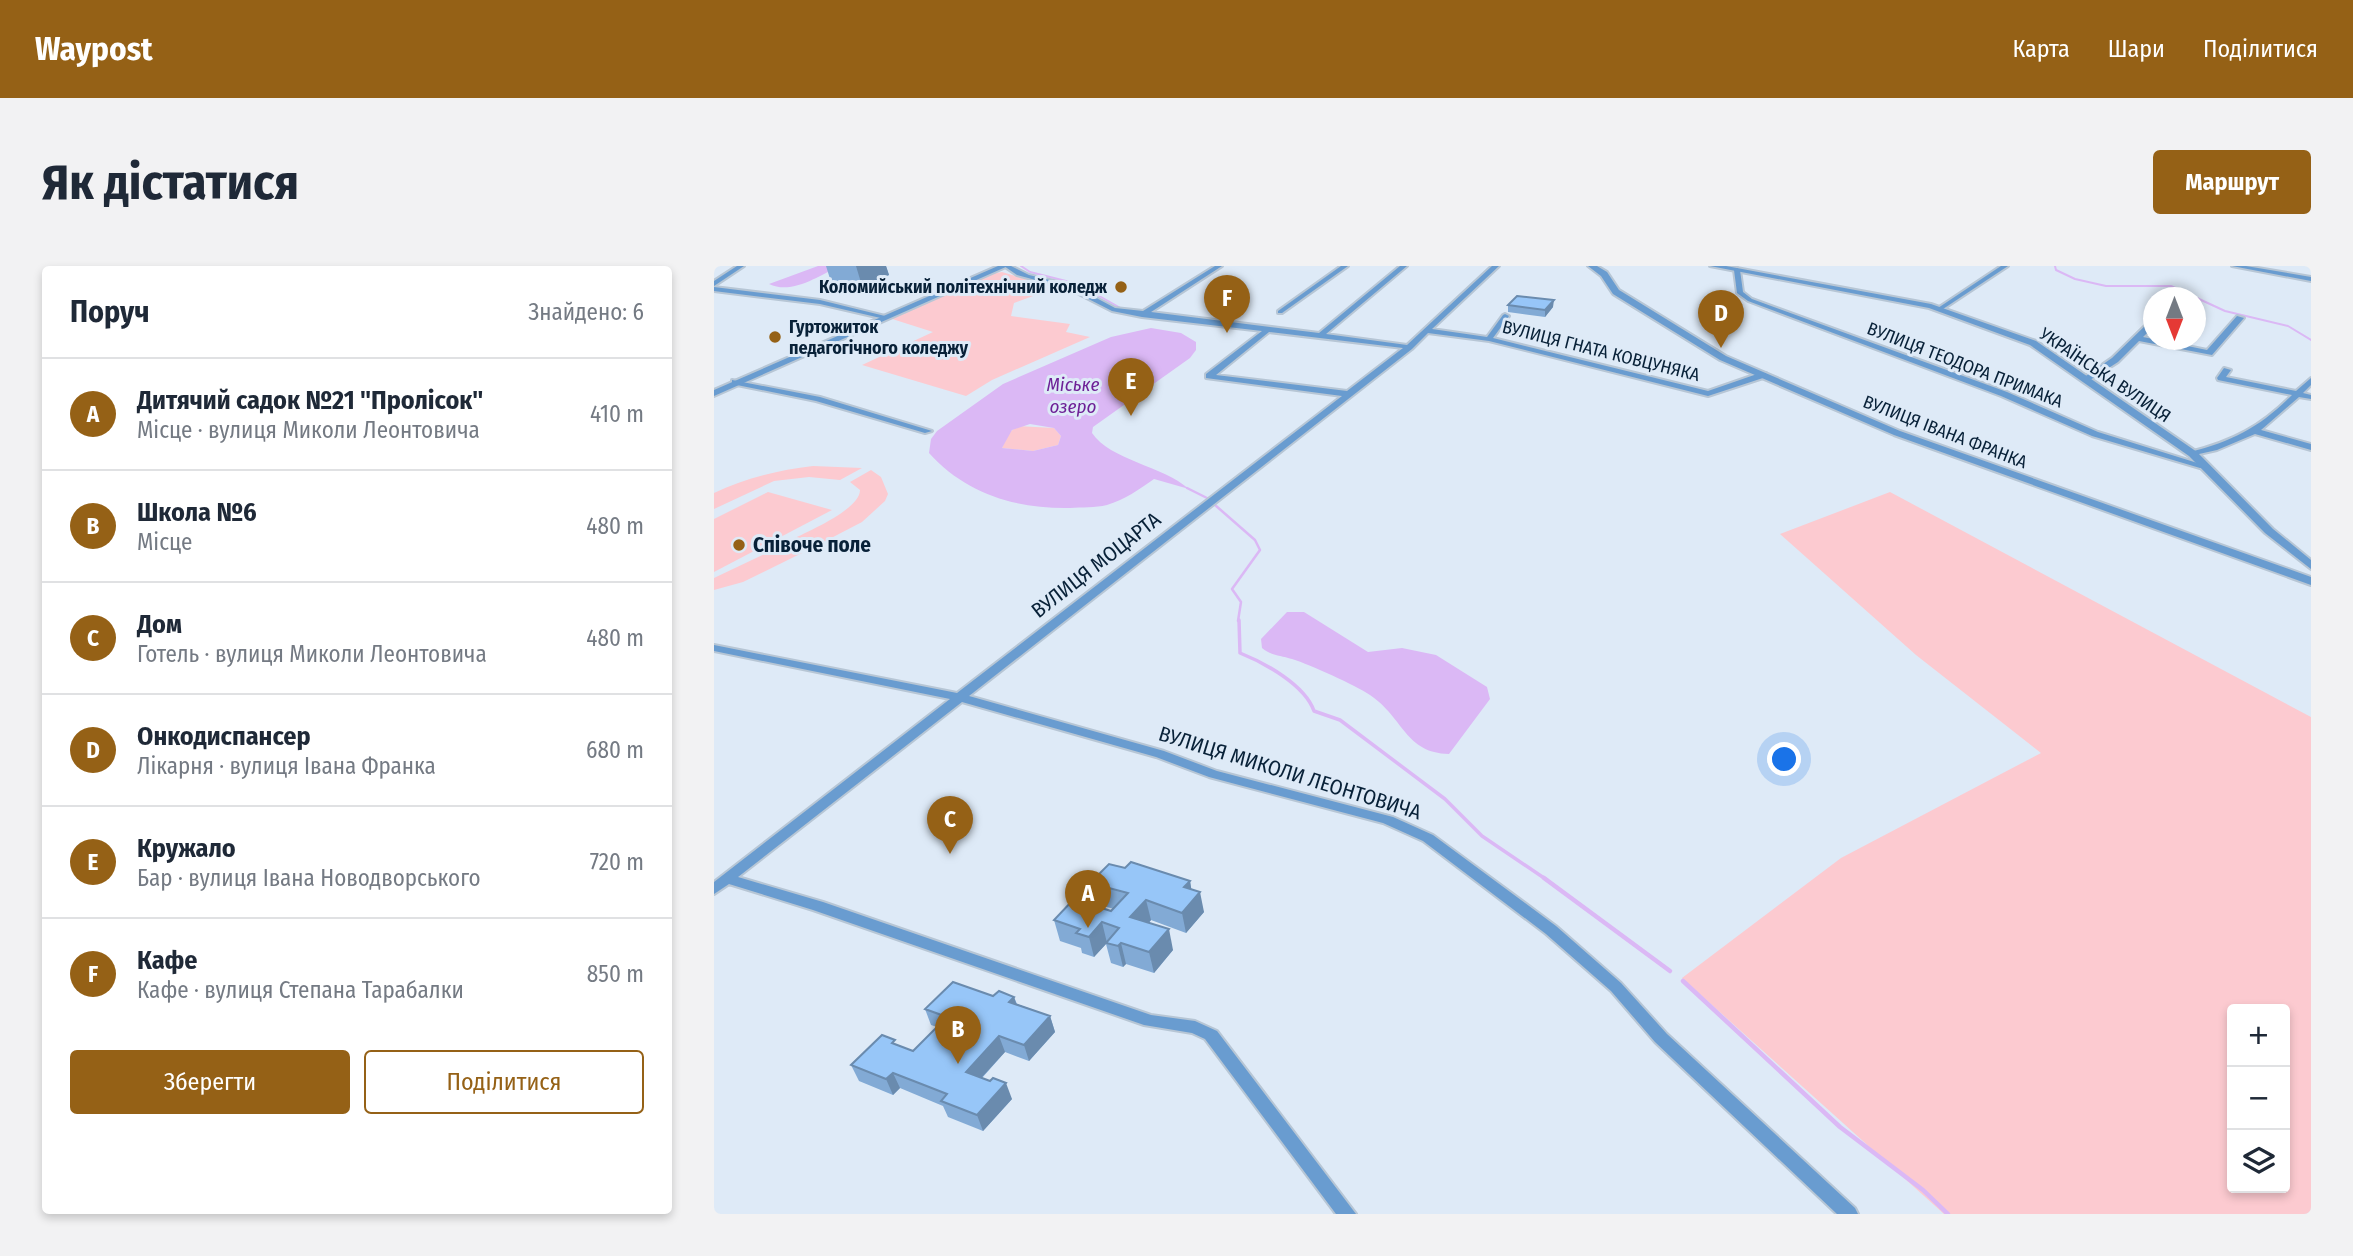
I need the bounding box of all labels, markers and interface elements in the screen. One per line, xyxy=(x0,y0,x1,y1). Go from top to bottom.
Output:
text: Waypost xyxy=(35,29,153,69)
text: Карта xyxy=(2012,35,2070,63)
text: Шари xyxy=(2108,35,2165,63)
text: Поділитися xyxy=(2203,35,2318,63)
button: Маршрут xyxy=(2153,150,2311,214)
text: Як дістатися xyxy=(42,153,299,212)
pin: F xyxy=(1204,275,1250,333)
place label: Коломийський політехнічний коледж xyxy=(819,276,1108,298)
marker: Коломийський політехнічний коледж xyxy=(1113,279,1129,295)
north arrow xyxy=(2143,287,2206,350)
pin: D xyxy=(1698,290,1744,348)
text: Поруч xyxy=(70,294,149,330)
text: Знайдено: 6 xyxy=(528,298,644,326)
place label: Гуртожиток педагогічного коледжу xyxy=(789,316,968,359)
street label: ВУЛИЦЯ ГНАТА КОВЦУНЯКА xyxy=(1500,316,1703,386)
street label: ВУЛИЦЯ ТЕОДОРА ПРИМАКА xyxy=(1864,317,2066,413)
street label: УКРАЇНСЬКА ВУЛИЦЯ xyxy=(2034,322,2175,427)
marker: Гуртожиток педагогічного коледжу xyxy=(767,329,783,345)
pin: E xyxy=(1108,358,1154,416)
water label: Міське озеро xyxy=(1046,373,1100,418)
text: Дитячий садок №21 "Пролісок" xyxy=(137,385,483,416)
street label: ВУЛИЦЯ ІВАНА ФРАНКА xyxy=(1860,391,2031,474)
text: A xyxy=(87,400,99,428)
text: 410 m xyxy=(590,400,644,428)
text: Місце · вулиця Миколи Леонтовича xyxy=(137,416,480,444)
text: Школа №6 xyxy=(137,497,257,528)
street label: ВУЛИЦЯ МОЦАРТА xyxy=(1026,506,1166,624)
text: B xyxy=(87,512,99,540)
text: 480 m xyxy=(586,512,644,540)
text: Місце xyxy=(137,528,192,556)
place label: Співоче поле xyxy=(753,532,871,558)
marker: Співоче поле xyxy=(731,537,747,553)
text: Дом xyxy=(137,609,182,640)
text: C xyxy=(87,624,99,652)
text: 480 m xyxy=(586,624,644,652)
text: Готель · вулиця Миколи Леонтовича xyxy=(137,640,487,668)
text: Онкодиспансер xyxy=(137,721,311,752)
street label: ВУЛИЦЯ МИКОЛИ ЛЕОНТОВИЧА xyxy=(1156,721,1424,825)
text: D xyxy=(86,736,100,764)
text: 680 m xyxy=(586,736,644,764)
your location xyxy=(1767,742,1801,776)
text: Лікарня · вулиця Івана Франка xyxy=(137,752,436,780)
pin: C xyxy=(927,796,973,854)
text: Кружало xyxy=(137,833,236,864)
text: E xyxy=(88,848,98,876)
text: 720 m xyxy=(590,848,644,876)
text: Бар · вулиця Івана Новодворського xyxy=(137,864,481,892)
pin: A xyxy=(1065,870,1111,928)
text: Кафе xyxy=(137,945,198,976)
text: F xyxy=(88,960,98,988)
text: 850 m xyxy=(587,960,644,988)
text: Кафе · вулиця Степана Тарабалки xyxy=(137,976,464,1004)
map controls xyxy=(2227,1004,2290,1193)
button: + xyxy=(2227,1004,2290,1067)
pin: B xyxy=(935,1006,981,1064)
button: Зберегти xyxy=(70,1050,350,1114)
button: Поділитися xyxy=(364,1050,644,1114)
button: − xyxy=(2227,1067,2290,1130)
button: layers xyxy=(2227,1130,2290,1193)

